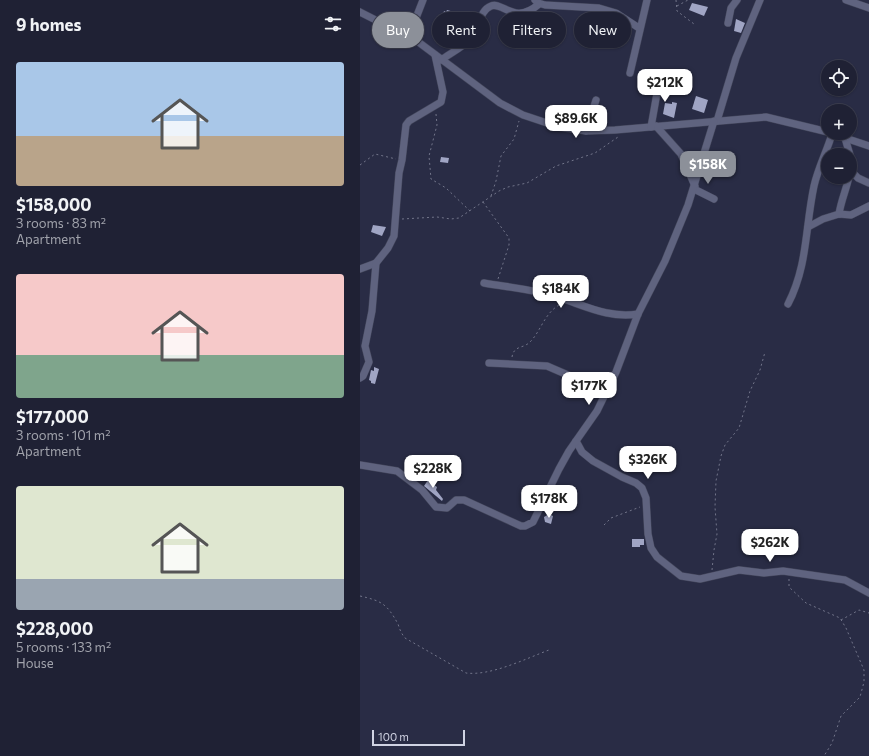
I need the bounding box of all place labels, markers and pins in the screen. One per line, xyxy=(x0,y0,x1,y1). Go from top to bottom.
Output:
pin: $212K xyxy=(637,69,693,103)
pin: $89.6K xyxy=(543,105,609,139)
pin: $158K xyxy=(680,151,736,185)
pin: $184K xyxy=(533,275,589,309)
pin: $177K xyxy=(561,372,617,406)
pin: $326K xyxy=(620,446,676,480)
pin: $228K xyxy=(405,455,461,489)
pin: $178K xyxy=(521,485,577,519)
pin: $262K xyxy=(742,529,798,563)

